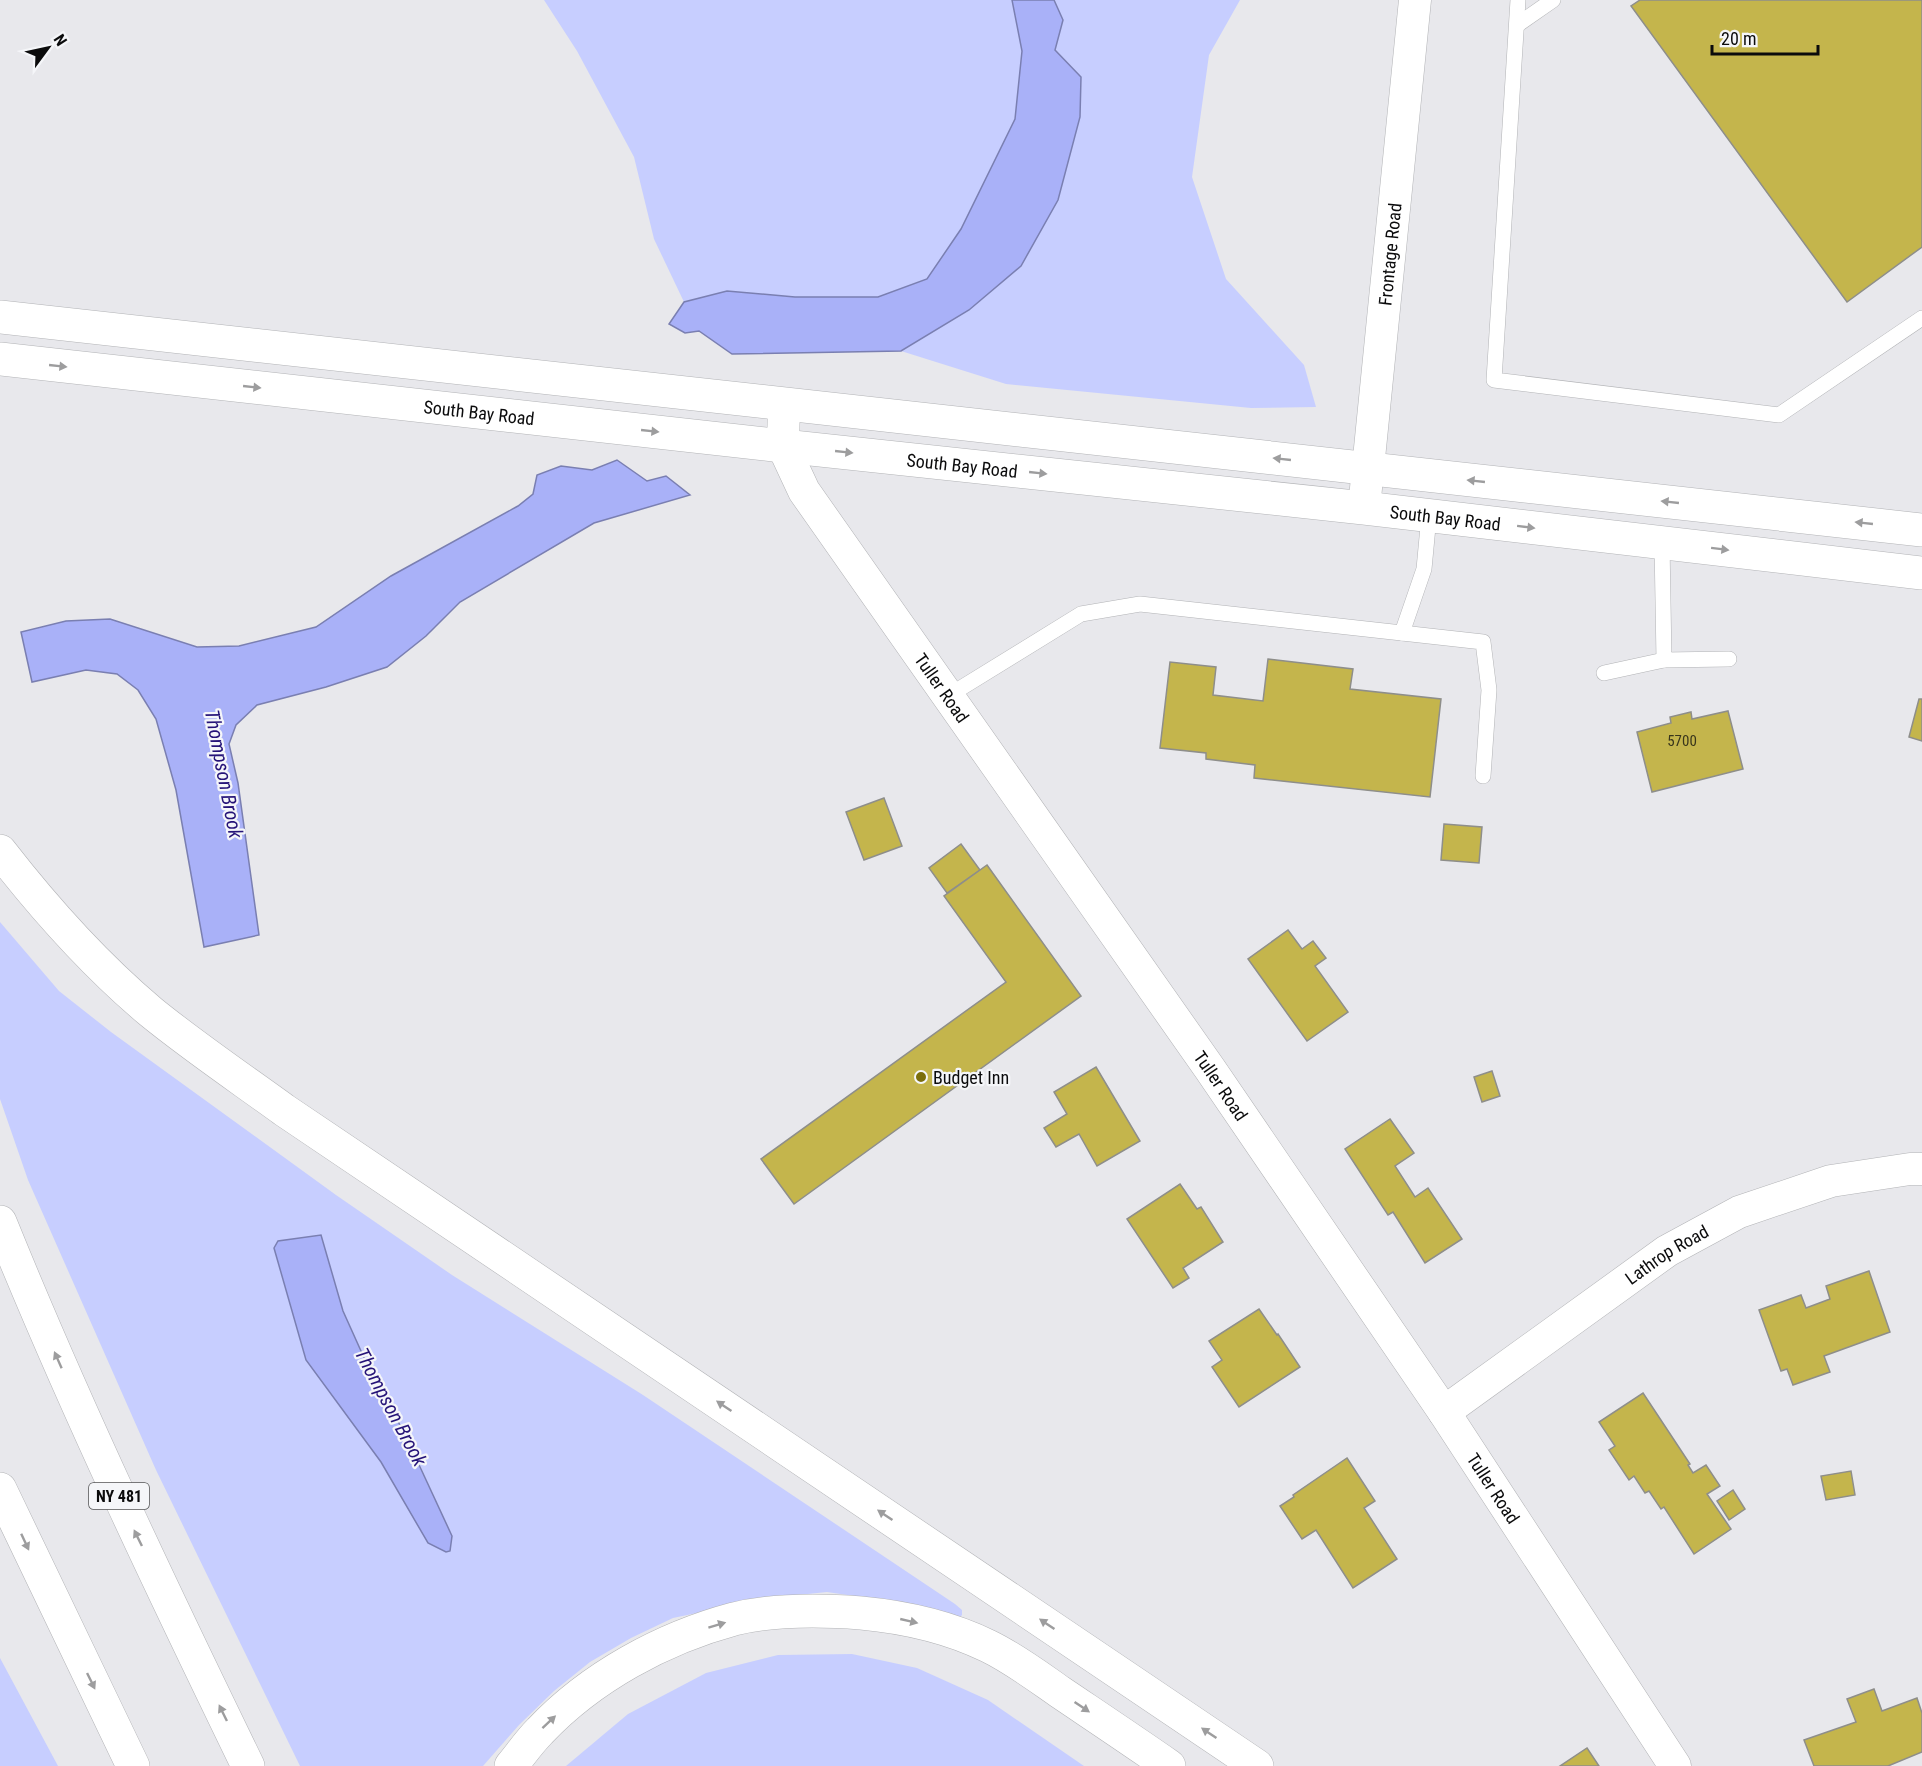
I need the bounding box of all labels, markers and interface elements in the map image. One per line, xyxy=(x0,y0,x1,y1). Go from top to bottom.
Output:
north arrow xyxy=(18,18,78,78)
scale bar xyxy=(1712,18,1818,56)
text: 20 m xyxy=(1721,28,1756,49)
text: N xyxy=(50,31,71,49)
street label: Frontage Road xyxy=(1374,202,1405,307)
one-way arrow xyxy=(49,361,68,370)
one-way arrow xyxy=(243,382,262,392)
street label: South Bay Road xyxy=(423,396,536,429)
one-way arrow xyxy=(640,427,659,436)
one-way arrow xyxy=(834,448,853,457)
street label: South Bay Road xyxy=(906,449,1019,481)
one-way arrow xyxy=(1273,454,1292,464)
one-way arrow xyxy=(1028,468,1047,478)
one-way arrow xyxy=(1467,476,1486,485)
one-way arrow xyxy=(1660,497,1679,507)
street label: South Bay Road xyxy=(1389,501,1502,534)
one-way arrow xyxy=(1854,518,1873,528)
one-way arrow xyxy=(1517,522,1536,532)
one-way arrow xyxy=(1710,544,1729,554)
street label: Tuller Road xyxy=(911,649,974,726)
water label: Thompson Brook xyxy=(200,708,248,842)
house number: 5700 xyxy=(1667,732,1697,750)
street label: Tuller Road xyxy=(1190,1047,1252,1124)
place label: Budget Inn xyxy=(933,1067,1009,1088)
marker: Budget Inn xyxy=(914,1070,928,1084)
street label: Lathrop Road xyxy=(1621,1220,1712,1288)
water label: Thompson Brook xyxy=(350,1344,433,1471)
one-way arrow xyxy=(53,1351,62,1369)
one-way arrow xyxy=(716,1400,732,1412)
street label: Tuller Road xyxy=(1463,1449,1524,1527)
road number: NY 481 xyxy=(89,1483,149,1509)
one-way arrow xyxy=(878,1509,894,1521)
one-way arrow xyxy=(134,1529,143,1546)
one-way arrow xyxy=(20,1533,29,1550)
one-way arrow xyxy=(900,1617,919,1626)
one-way arrow xyxy=(1039,1619,1055,1630)
one-way arrow xyxy=(708,1620,726,1629)
one-way arrow xyxy=(87,1673,96,1690)
one-way arrow xyxy=(1074,1701,1090,1712)
one-way arrow xyxy=(218,1705,227,1722)
one-way arrow xyxy=(542,1715,557,1729)
one-way arrow xyxy=(1201,1727,1217,1739)

